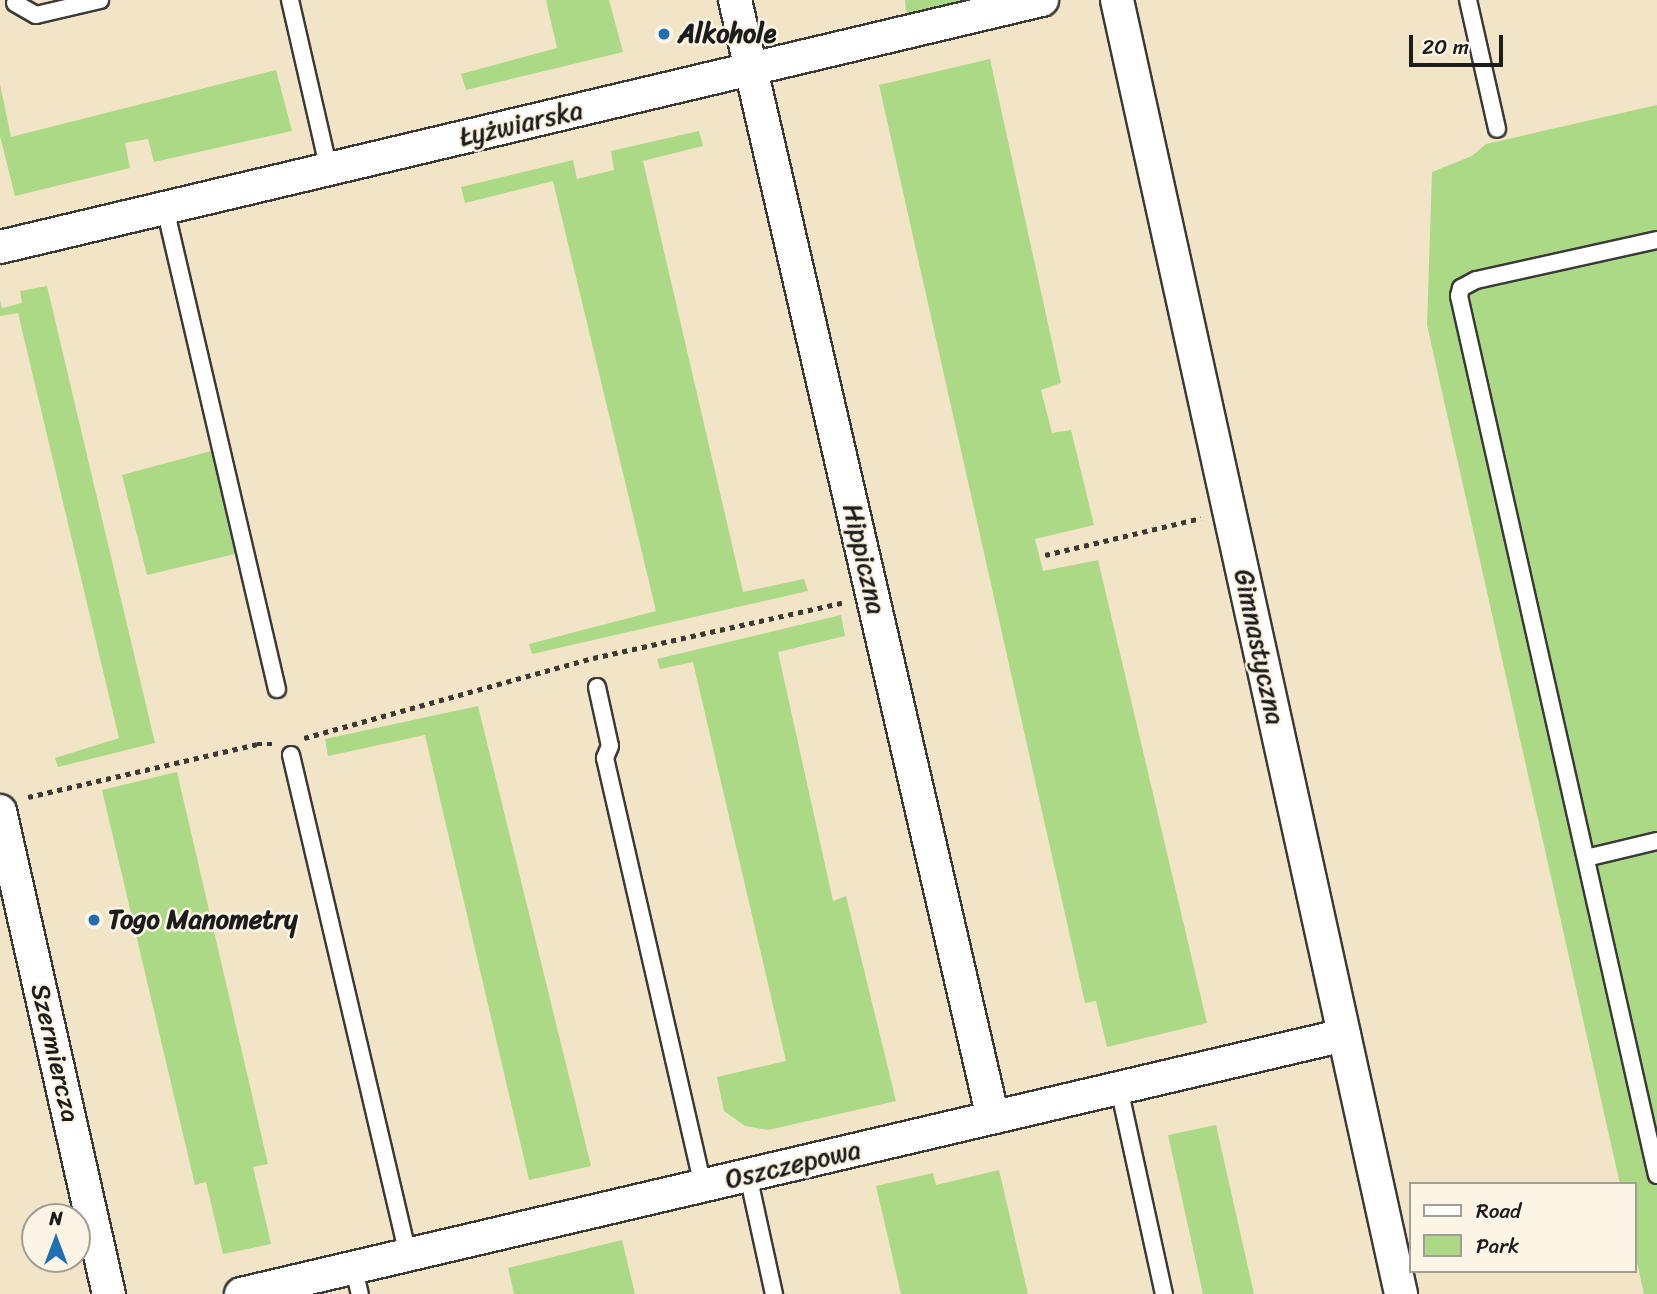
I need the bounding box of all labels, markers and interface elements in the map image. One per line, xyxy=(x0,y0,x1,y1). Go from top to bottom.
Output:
place label: Alkohole xyxy=(678,18,776,50)
scale bar xyxy=(1412,21,1506,65)
marker: Alkohole xyxy=(656,26,672,42)
text: 20 m xyxy=(1422,28,1469,66)
street label: Łyżwiarska xyxy=(456,95,586,153)
street label: Hippiczna xyxy=(836,501,892,617)
street label: Gimnastyczna xyxy=(1227,566,1291,728)
place label: Togo Manometry xyxy=(108,904,295,936)
marker: Togo Manometry xyxy=(86,912,102,928)
street label: Szermiercza xyxy=(24,981,86,1125)
street label: Oszczepowa xyxy=(722,1134,864,1196)
legend xyxy=(1408,1182,1636,1273)
text: Road xyxy=(1476,1192,1521,1230)
text: N xyxy=(49,1202,63,1235)
north arrow xyxy=(21,1203,91,1273)
text: Park xyxy=(1476,1227,1519,1265)

